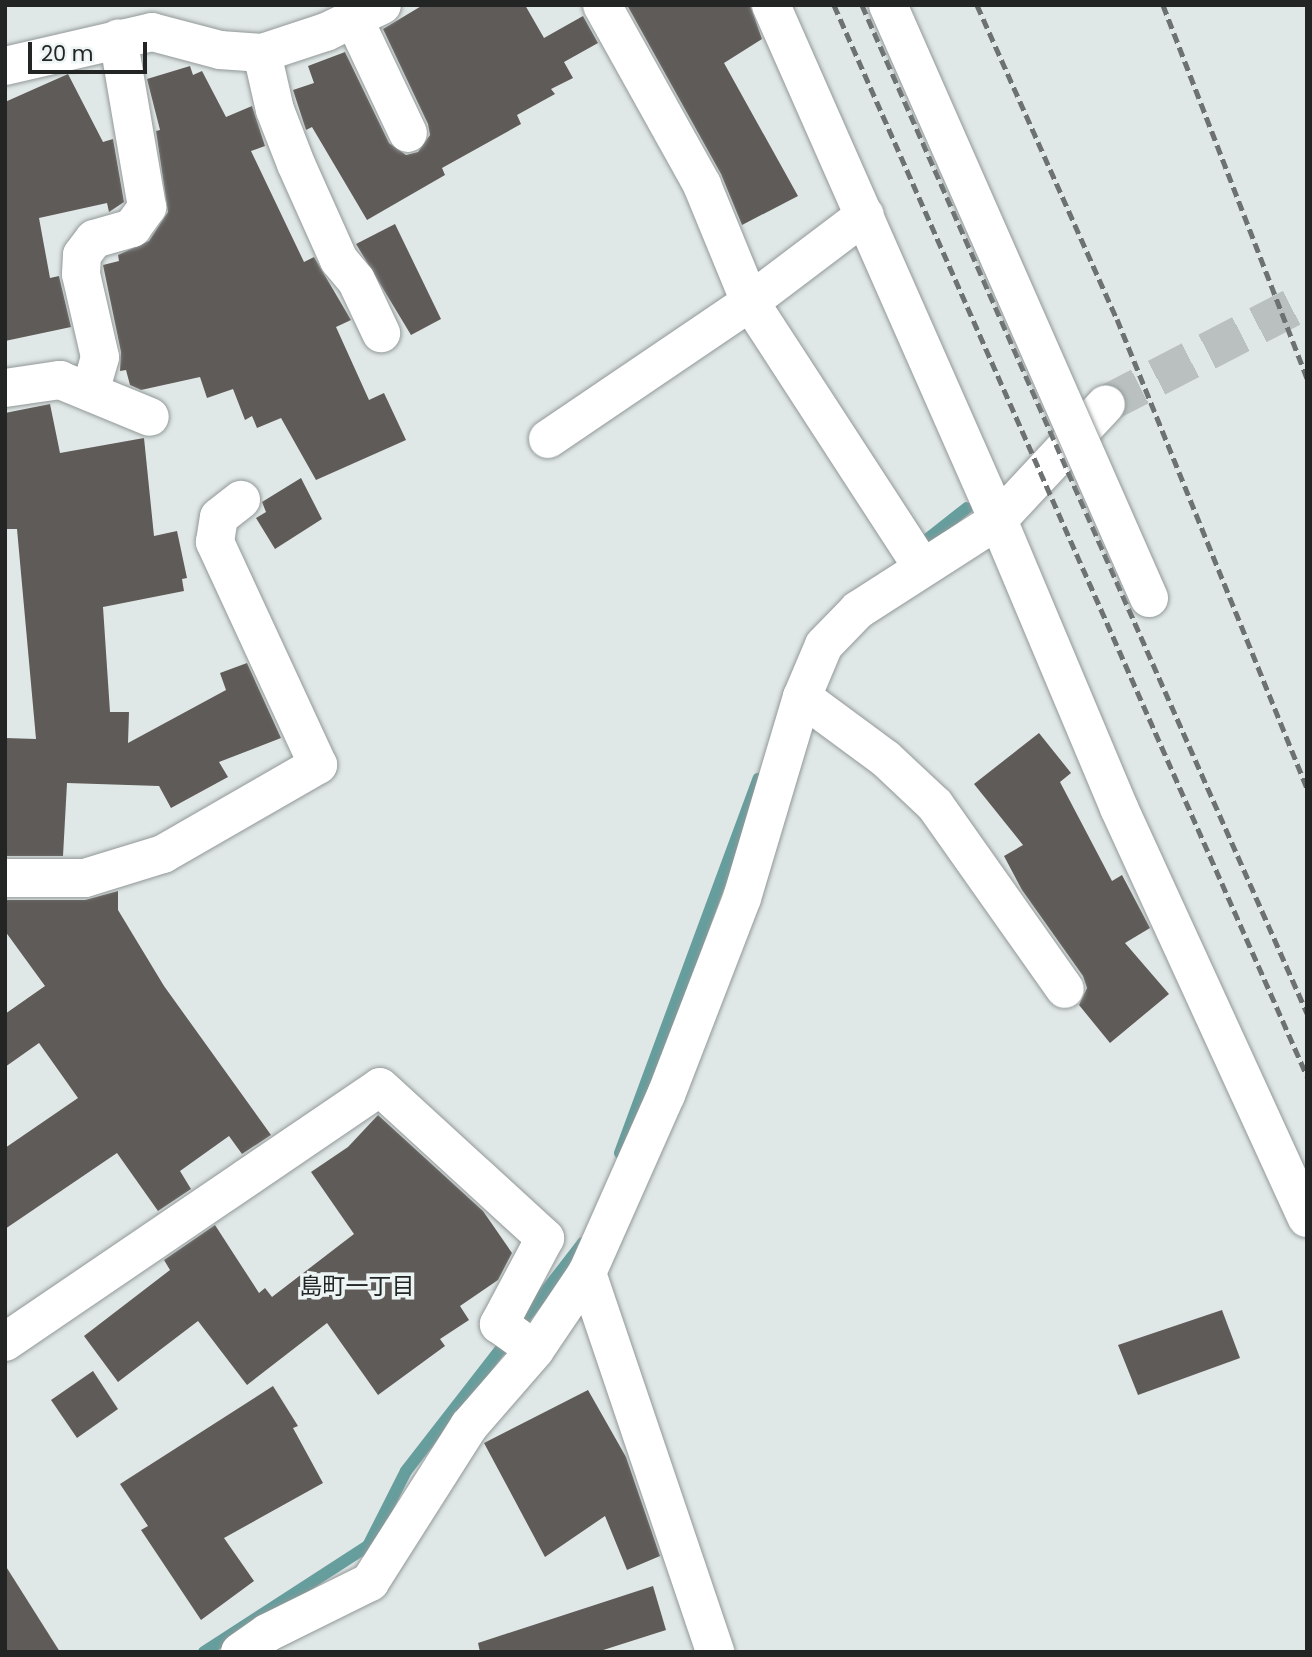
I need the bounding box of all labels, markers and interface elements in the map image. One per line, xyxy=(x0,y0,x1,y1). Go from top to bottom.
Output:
scale bar xyxy=(32,28,150,72)
text: 20 m xyxy=(41,39,94,68)
district label: 島町一丁目 xyxy=(300,1272,414,1300)

